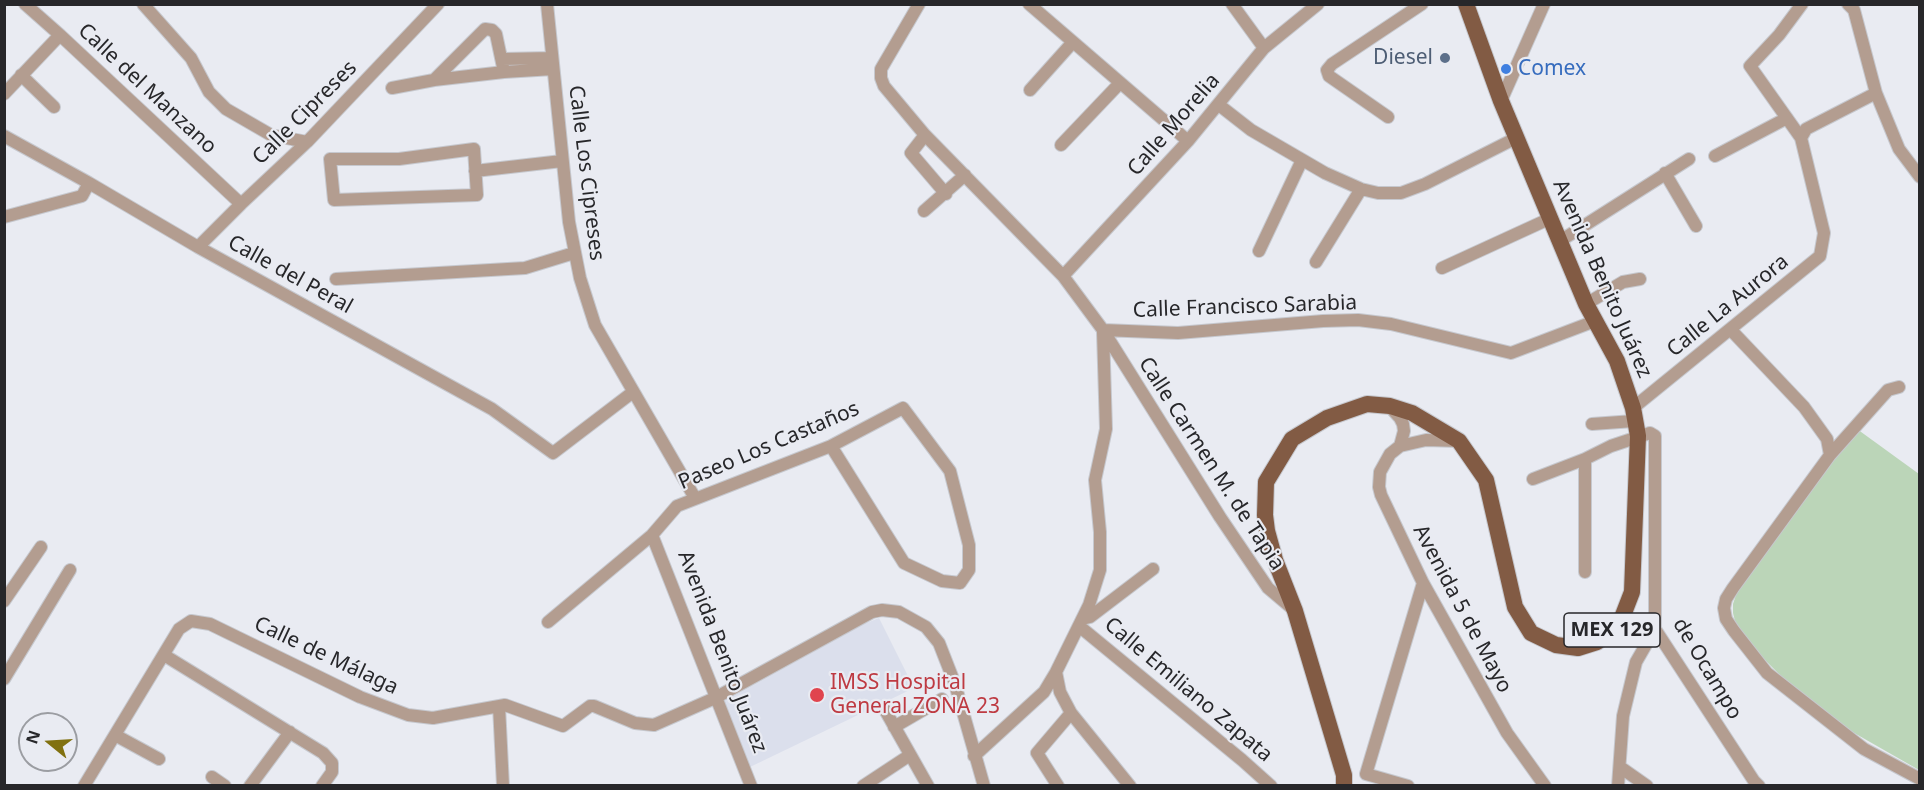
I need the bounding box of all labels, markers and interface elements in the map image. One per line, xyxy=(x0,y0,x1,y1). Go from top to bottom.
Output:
street label: Calle del Manzano xyxy=(73,18,221,160)
place label: Diesel xyxy=(1373,45,1433,71)
marker: Diesel xyxy=(1438,51,1452,65)
street label: Calle Cipreses xyxy=(248,56,362,170)
place label: Comex xyxy=(1518,56,1586,82)
marker: Comex xyxy=(1499,62,1513,76)
street label: Calle Morelia xyxy=(1123,69,1225,181)
street label: Calle Los Cipreses xyxy=(563,84,609,262)
street label: Avenida Benito Juárez xyxy=(1547,176,1657,382)
street label: Calle del Peral xyxy=(223,230,357,320)
street label: Calle La Aurora xyxy=(1662,249,1794,363)
street label: Calle Francisco Sarabia xyxy=(1132,290,1358,324)
street label: Calle Carmen M. de Tapia xyxy=(1133,353,1289,575)
street label: Paseo Los Castaños xyxy=(675,397,863,495)
street label: Avenida 5 de Mayo xyxy=(1407,521,1517,697)
street label: Avenida Benito Juárez xyxy=(672,547,772,757)
street label: Calle de Málaga xyxy=(250,612,402,700)
street label: Calle Emiliano Zapata xyxy=(1099,612,1277,768)
road number: MEX 129 xyxy=(1564,613,1660,647)
street label: de Ocampo xyxy=(1667,614,1747,724)
place label: IMSS Hospital General ZONA 23 xyxy=(830,670,1000,720)
marker: IMSS Hospital General ZONA 23 xyxy=(808,686,826,704)
north arrow xyxy=(18,712,78,772)
text: N xyxy=(20,727,45,747)

